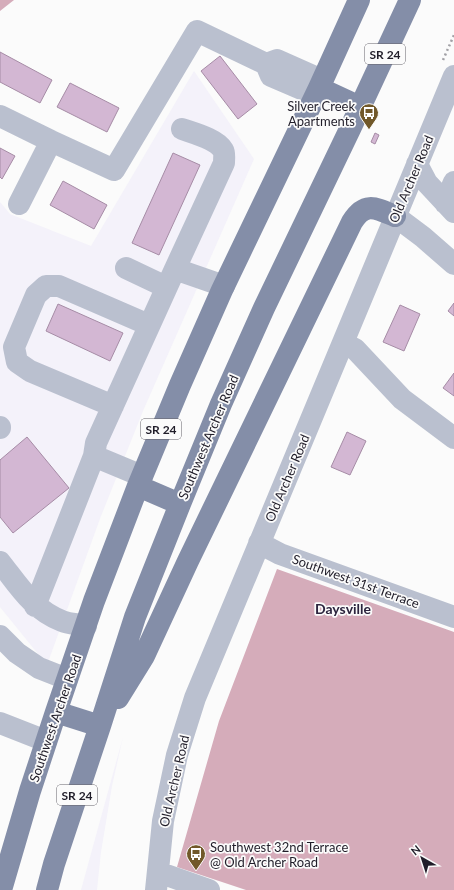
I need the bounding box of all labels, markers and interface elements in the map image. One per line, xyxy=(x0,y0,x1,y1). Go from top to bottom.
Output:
road number: SR 24 xyxy=(365,44,405,64)
place label: Silver Creek Apartments xyxy=(287,98,355,129)
bus stop icon: Silver Creek Apartments xyxy=(358,102,380,130)
street label: Old Archer Road xyxy=(385,133,437,225)
street label: Southwest Archer Road xyxy=(174,372,242,502)
road number: SR 24 xyxy=(141,419,181,439)
street label: Old Archer Road xyxy=(261,432,313,524)
street label: Southwest 31st Terrace xyxy=(290,551,422,612)
district label: Daysville xyxy=(315,600,372,617)
street label: Southwest Archer Road xyxy=(26,652,84,784)
street label: Old Archer Road xyxy=(156,734,192,828)
road number: SR 24 xyxy=(57,785,97,805)
north arrow xyxy=(402,838,442,878)
place label: Southwest 32nd Terrace @ Old Archer Road xyxy=(210,839,349,870)
text: N xyxy=(408,842,423,858)
bus stop icon: Southwest 32nd Terrace @ Old Archer Road xyxy=(185,843,207,871)

